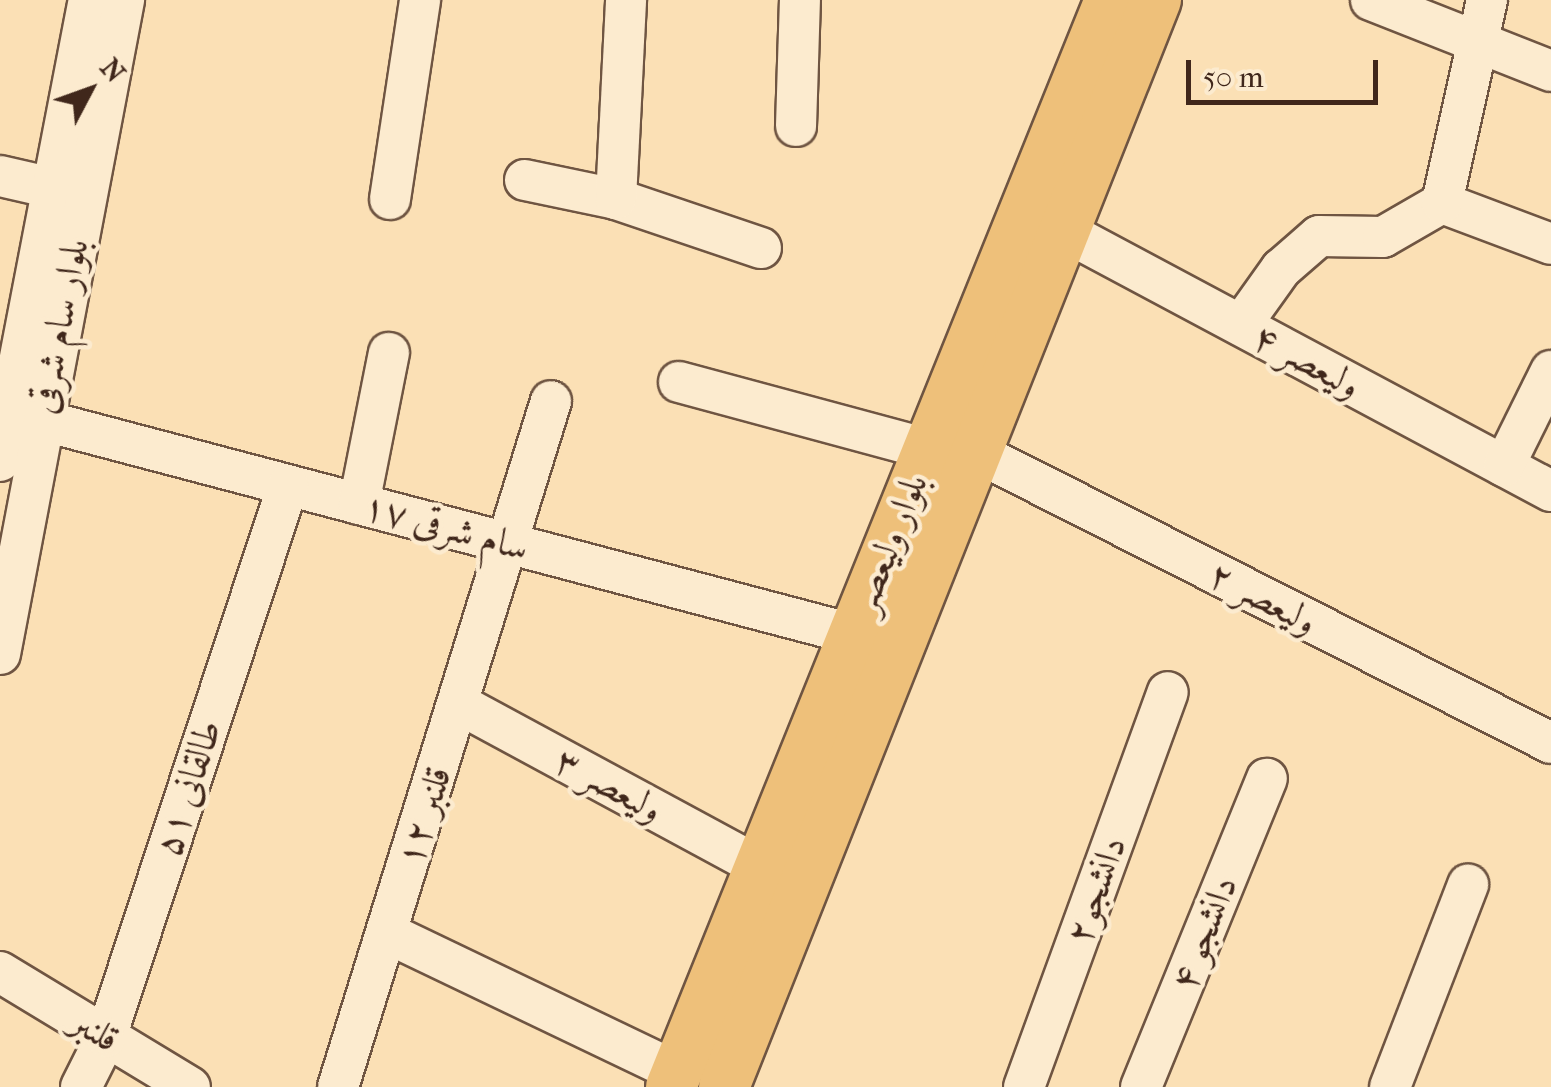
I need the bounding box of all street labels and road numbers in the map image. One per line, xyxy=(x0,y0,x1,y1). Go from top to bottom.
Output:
street label: بلوار سام شرقی xyxy=(20,235,98,417)
street label: ولیعصر ۴ xyxy=(1245,314,1369,408)
street label: بلوار ولیعصر xyxy=(841,467,937,619)
street label: سام شرقی ۱۷ xyxy=(358,483,534,571)
street label: ولیعصر ۲ xyxy=(1201,551,1325,645)
street label: طالقانی ۵۱ xyxy=(145,714,231,862)
street label: ولیعصر ۳ xyxy=(547,738,671,832)
street label: قلنبر ۱۲ xyxy=(387,761,461,871)
street label: دانشجو۲ xyxy=(1056,830,1136,950)
street label: دانشجو ۴ xyxy=(1161,869,1247,997)
street label: قلنبر xyxy=(62,998,128,1062)

